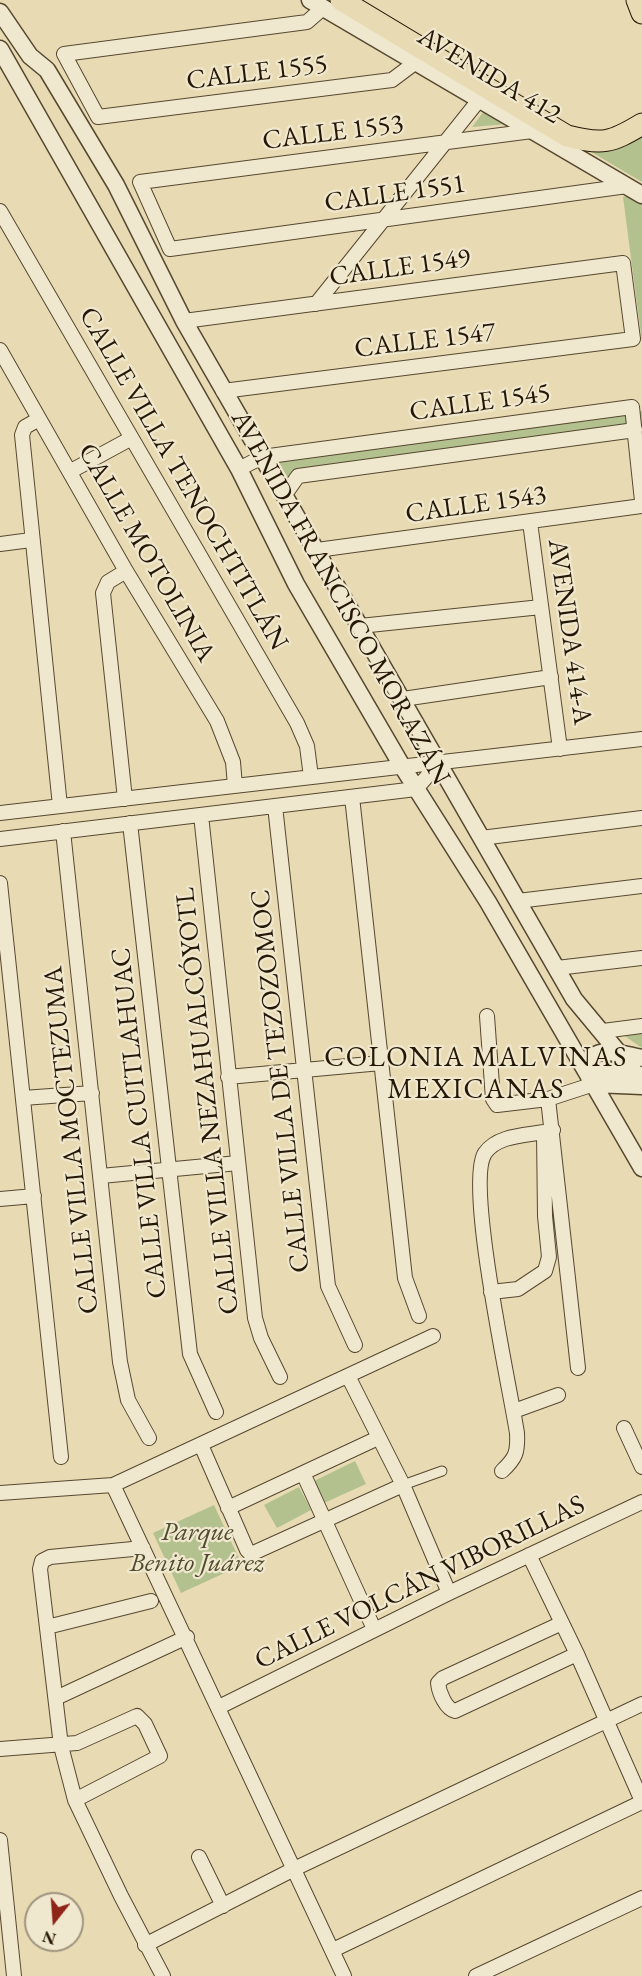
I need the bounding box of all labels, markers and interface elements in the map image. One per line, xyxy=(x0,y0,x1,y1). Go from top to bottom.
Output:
street label: AVENIDA 412 xyxy=(412,21,566,131)
street label: CALLE 1555 xyxy=(185,48,329,98)
street label: CALLE 1553 xyxy=(261,108,405,158)
street label: CALLE 1551 xyxy=(323,168,467,220)
street label: CALLE 1549 xyxy=(328,242,472,294)
street label: CALLE VILLA TENOCHTITLÁN xyxy=(71,302,295,656)
street label: CALLE 1547 xyxy=(353,316,497,366)
street label: CALLE 1545 xyxy=(408,377,552,429)
street label: AVENIDA FRANCISCO MORAZÁN xyxy=(223,405,457,791)
street label: CALLE MOTOLINIA xyxy=(70,438,222,668)
street label: CALLE 1543 xyxy=(404,479,548,531)
street label: AVENIDA 414-A xyxy=(540,537,598,727)
street label: CALLE VILLA NEZAHUALCÓYOTL xyxy=(169,886,247,1316)
street label: CALLE VILLA DE TEZOZOMOC xyxy=(245,888,317,1274)
street label: CALLE VILLA CUITLAHUAC xyxy=(105,946,175,1300)
street label: CALLE VILLA MOCTEZUMA xyxy=(38,964,106,1316)
district label: COLONIA MALVINAS MEXICANAS xyxy=(324,1041,628,1107)
street label: CALLE VOLCÁN VIBORILLAS xyxy=(250,1489,590,1677)
park label: Parque Benito Juárez xyxy=(129,1517,265,1580)
north arrow xyxy=(24,1892,84,1952)
text: N xyxy=(40,1926,58,1950)

